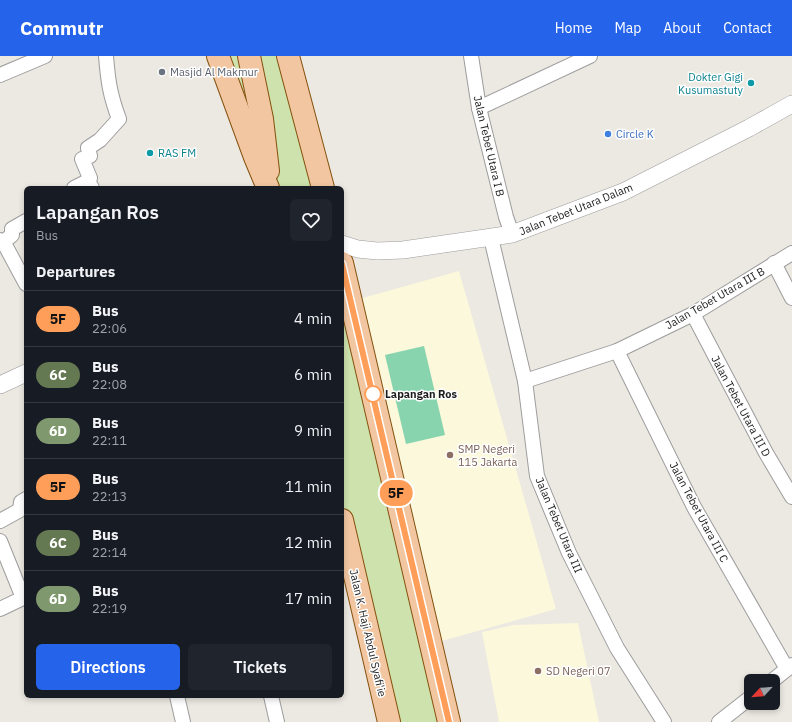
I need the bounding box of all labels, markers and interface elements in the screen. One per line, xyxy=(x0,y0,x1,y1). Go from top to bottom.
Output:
text: Commutr xyxy=(20,16,103,40)
text: Home xyxy=(555,19,592,37)
text: Map xyxy=(614,19,641,37)
text: About xyxy=(663,19,701,37)
text: Contact xyxy=(723,19,772,37)
place label: Masjid Al Makmur xyxy=(170,65,258,79)
marker: Masjid Al Makmur xyxy=(157,67,167,77)
place label: Dokter Gigi Kusumastuty xyxy=(678,70,744,97)
marker: Dokter Gigi Kusumastuty xyxy=(746,78,756,88)
street label: Jalan Tebet Utara I B xyxy=(471,94,507,198)
place label: Circle K xyxy=(616,127,654,141)
marker: Circle K xyxy=(603,129,613,139)
place label: RAS FM xyxy=(158,146,196,160)
marker: RAS FM xyxy=(145,148,155,158)
street label: Jalan Tebet Utara Dalam xyxy=(517,180,635,238)
button: heart xyxy=(290,199,332,241)
text: Lapangan Ros xyxy=(36,200,159,224)
text: Bus xyxy=(36,227,58,244)
text: Departures xyxy=(36,262,115,281)
street label: Jalan Tebet Utara III B xyxy=(663,264,767,332)
text: Bus xyxy=(92,301,119,320)
text: 4 min xyxy=(294,309,332,328)
text: 5F xyxy=(50,310,66,328)
text: 22:06 xyxy=(92,320,127,337)
street label: Jalan Tebet Utara III D xyxy=(708,353,774,459)
text: Bus xyxy=(92,357,119,376)
text: 6 min xyxy=(294,365,332,384)
text: 6C xyxy=(49,366,67,384)
text: 22:08 xyxy=(92,376,127,393)
marker: Lapangan Ros xyxy=(364,385,382,403)
place label: Lapangan Ros xyxy=(385,387,458,401)
text: Bus xyxy=(92,413,119,432)
text: 9 min xyxy=(294,421,332,440)
text: 6D xyxy=(49,422,67,440)
text: 22:11 xyxy=(92,432,127,449)
place label: SMP Negeri 115 Jakarta xyxy=(458,442,517,469)
marker: SMP Negeri 115 Jakarta xyxy=(445,450,455,460)
street label: Jalan Tebet Utara III C xyxy=(667,459,732,565)
text: Bus xyxy=(92,469,119,488)
street label: Jalan Tebet Utara III xyxy=(533,475,585,575)
text: 11 min xyxy=(285,477,332,496)
text: 5F xyxy=(50,478,66,496)
line badge: 5F xyxy=(378,480,414,506)
text: 5F xyxy=(388,484,404,502)
text: 22:13 xyxy=(92,488,127,505)
text: Bus xyxy=(92,525,119,544)
text: 12 min xyxy=(285,533,332,552)
text: 6C xyxy=(49,534,67,552)
text: 22:14 xyxy=(92,544,127,561)
street label: Jalan K. Haji Abdul Syafi'ie xyxy=(346,568,390,698)
text: Bus xyxy=(92,581,119,600)
text: 17 min xyxy=(285,589,332,608)
text: 6D xyxy=(49,590,67,608)
text: 22:19 xyxy=(92,600,127,617)
button: Directions xyxy=(36,644,180,690)
button: Tickets xyxy=(188,644,332,690)
place label: SD Negeri 07 xyxy=(546,664,611,678)
marker: SD Negeri 07 xyxy=(533,666,543,676)
north arrow xyxy=(744,674,780,710)
map controls xyxy=(744,674,780,710)

